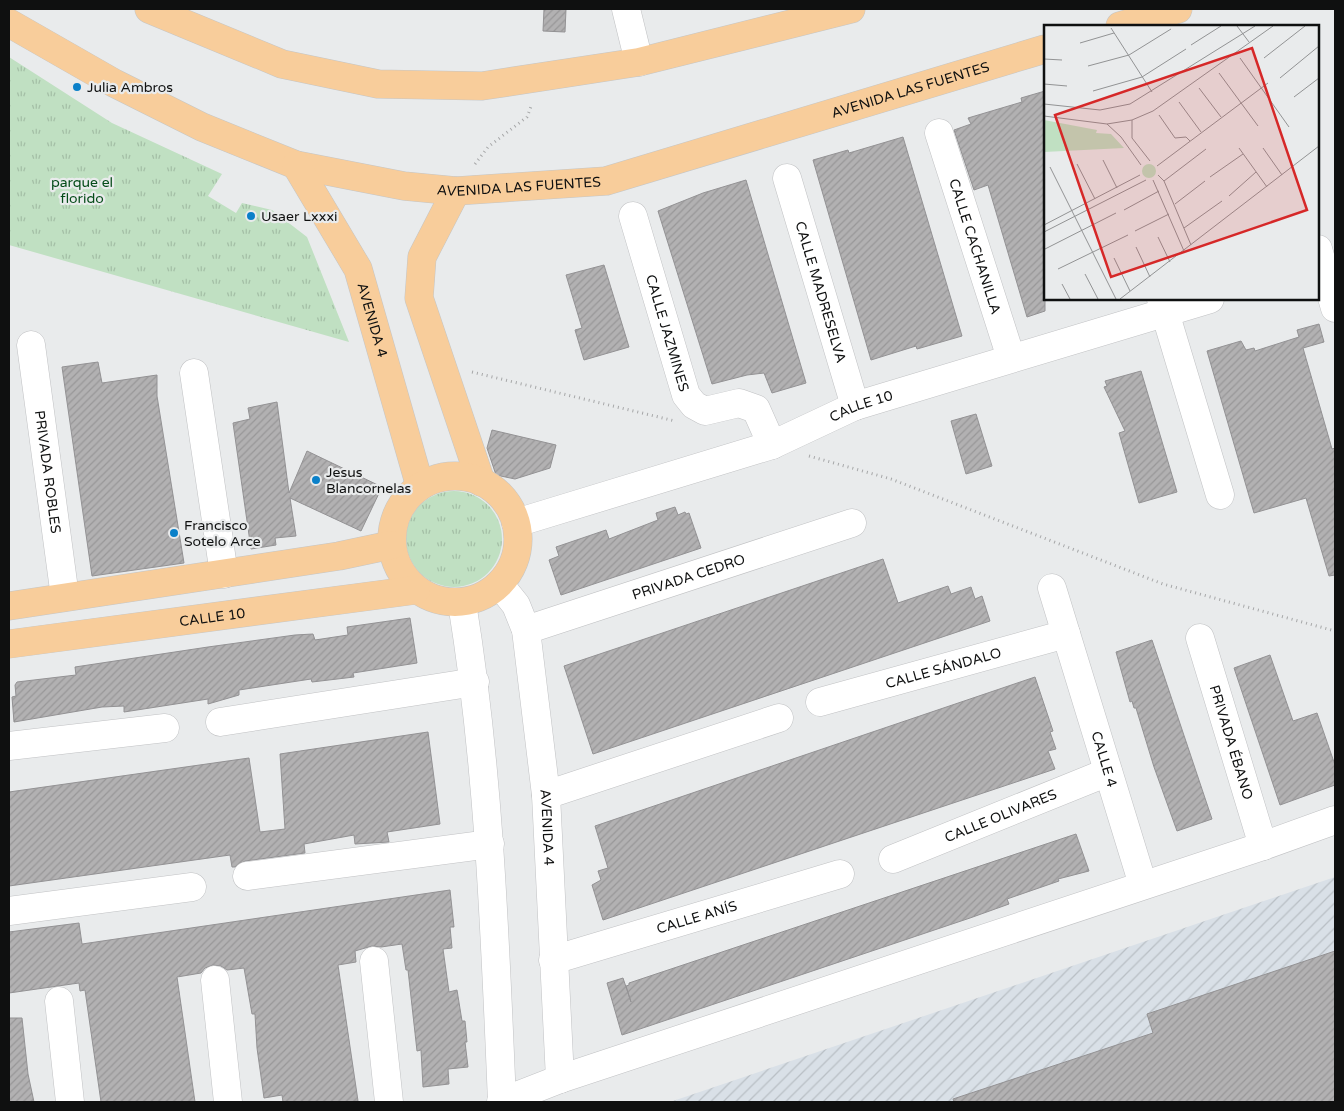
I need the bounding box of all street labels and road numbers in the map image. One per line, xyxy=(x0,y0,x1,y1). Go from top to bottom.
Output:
street label: AVENIDA LAS FUENTES xyxy=(829,58,992,121)
street label: AVENIDA LAS FUENTES xyxy=(436,173,602,200)
street label: CALLE CACHANILLA xyxy=(946,176,1005,316)
street label: CALLE MADRESELVA xyxy=(792,219,850,365)
street label: CALLE JAZMINES xyxy=(642,272,693,394)
street label: AVENIDA 4 xyxy=(354,281,391,359)
street label: CALLE 10 xyxy=(826,387,895,425)
street label: PRIVADA ROBLES xyxy=(31,409,65,535)
street label: PRIVADA CEDRO xyxy=(630,550,747,603)
street label: CALLE 10 xyxy=(178,604,247,630)
street label: CALLE SÁNDALO xyxy=(884,644,1003,692)
street label: PRIVADA ÉBANO xyxy=(1206,683,1257,802)
street label: CALLE 4 xyxy=(1088,729,1121,789)
street label: CALLE OLIVARES xyxy=(942,785,1059,846)
street label: AVENIDA 4 xyxy=(537,788,558,866)
street label: CALLE ANÍS xyxy=(654,897,739,937)

